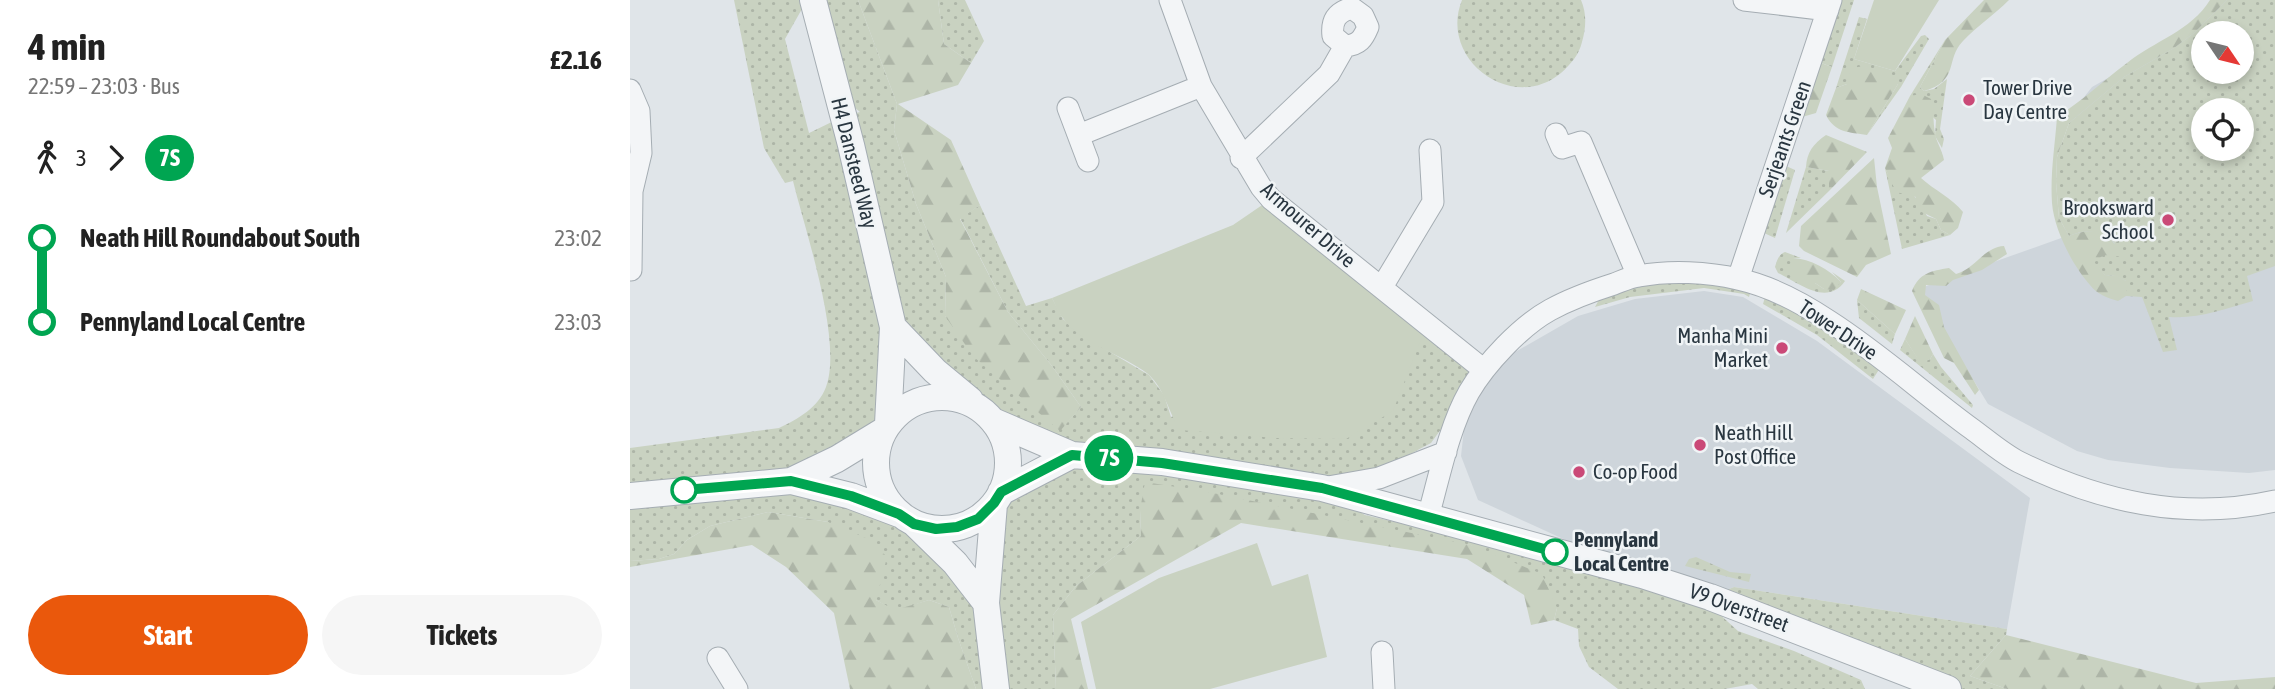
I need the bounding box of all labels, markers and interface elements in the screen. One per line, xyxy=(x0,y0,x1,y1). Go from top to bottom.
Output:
north arrow xyxy=(2191,21,2254,84)
map controls xyxy=(2191,21,2254,161)
text: 4 min xyxy=(28,25,106,68)
text: £2.16 xyxy=(550,45,602,75)
text: 22:59 – 23:03 · Bus xyxy=(28,73,180,99)
place label: Tower Drive Day Centre xyxy=(1983,75,2072,123)
street label: Serjeants Green xyxy=(1753,77,1815,200)
marker: Tower Drive Day Centre xyxy=(1961,92,1977,108)
street label: H4 Dansteed Way xyxy=(827,95,883,231)
button: locate xyxy=(2191,98,2254,161)
icon: walk xyxy=(28,139,66,177)
icon: forward xyxy=(97,139,135,177)
text: 7S xyxy=(159,144,180,171)
text: 3 xyxy=(76,145,87,171)
street label: Armourer Drive xyxy=(1257,177,1361,272)
place label: Brooksward School xyxy=(2063,195,2154,243)
marker: Brooksward School xyxy=(2160,212,2176,228)
text: Neath Hill Roundabout South xyxy=(80,223,360,253)
text: 23:02 xyxy=(554,225,602,251)
street label: Tower Drive xyxy=(1795,294,1882,364)
text: Pennyland Local Centre xyxy=(80,307,305,337)
text: 23:03 xyxy=(554,309,602,335)
place label: Manha Mini Market xyxy=(1677,323,1768,371)
marker: Manha Mini Market xyxy=(1774,340,1790,356)
place label: Neath Hill Post Office xyxy=(1714,420,1796,468)
line badge: 7S xyxy=(1078,435,1140,481)
marker: Neath Hill Post Office xyxy=(1692,437,1708,453)
text: 7S xyxy=(1098,444,1120,471)
place label: Co-op Food xyxy=(1593,459,1678,483)
marker: Co-op Food xyxy=(1571,464,1587,480)
unlabelled marker xyxy=(671,477,697,503)
place label: Pennyland Local Centre xyxy=(1574,527,1669,575)
marker: Pennyland Local Centre xyxy=(1542,539,1568,565)
street label: V9 Overstreet xyxy=(1686,578,1792,636)
button: Start xyxy=(28,595,308,675)
button: Tickets xyxy=(322,595,602,675)

